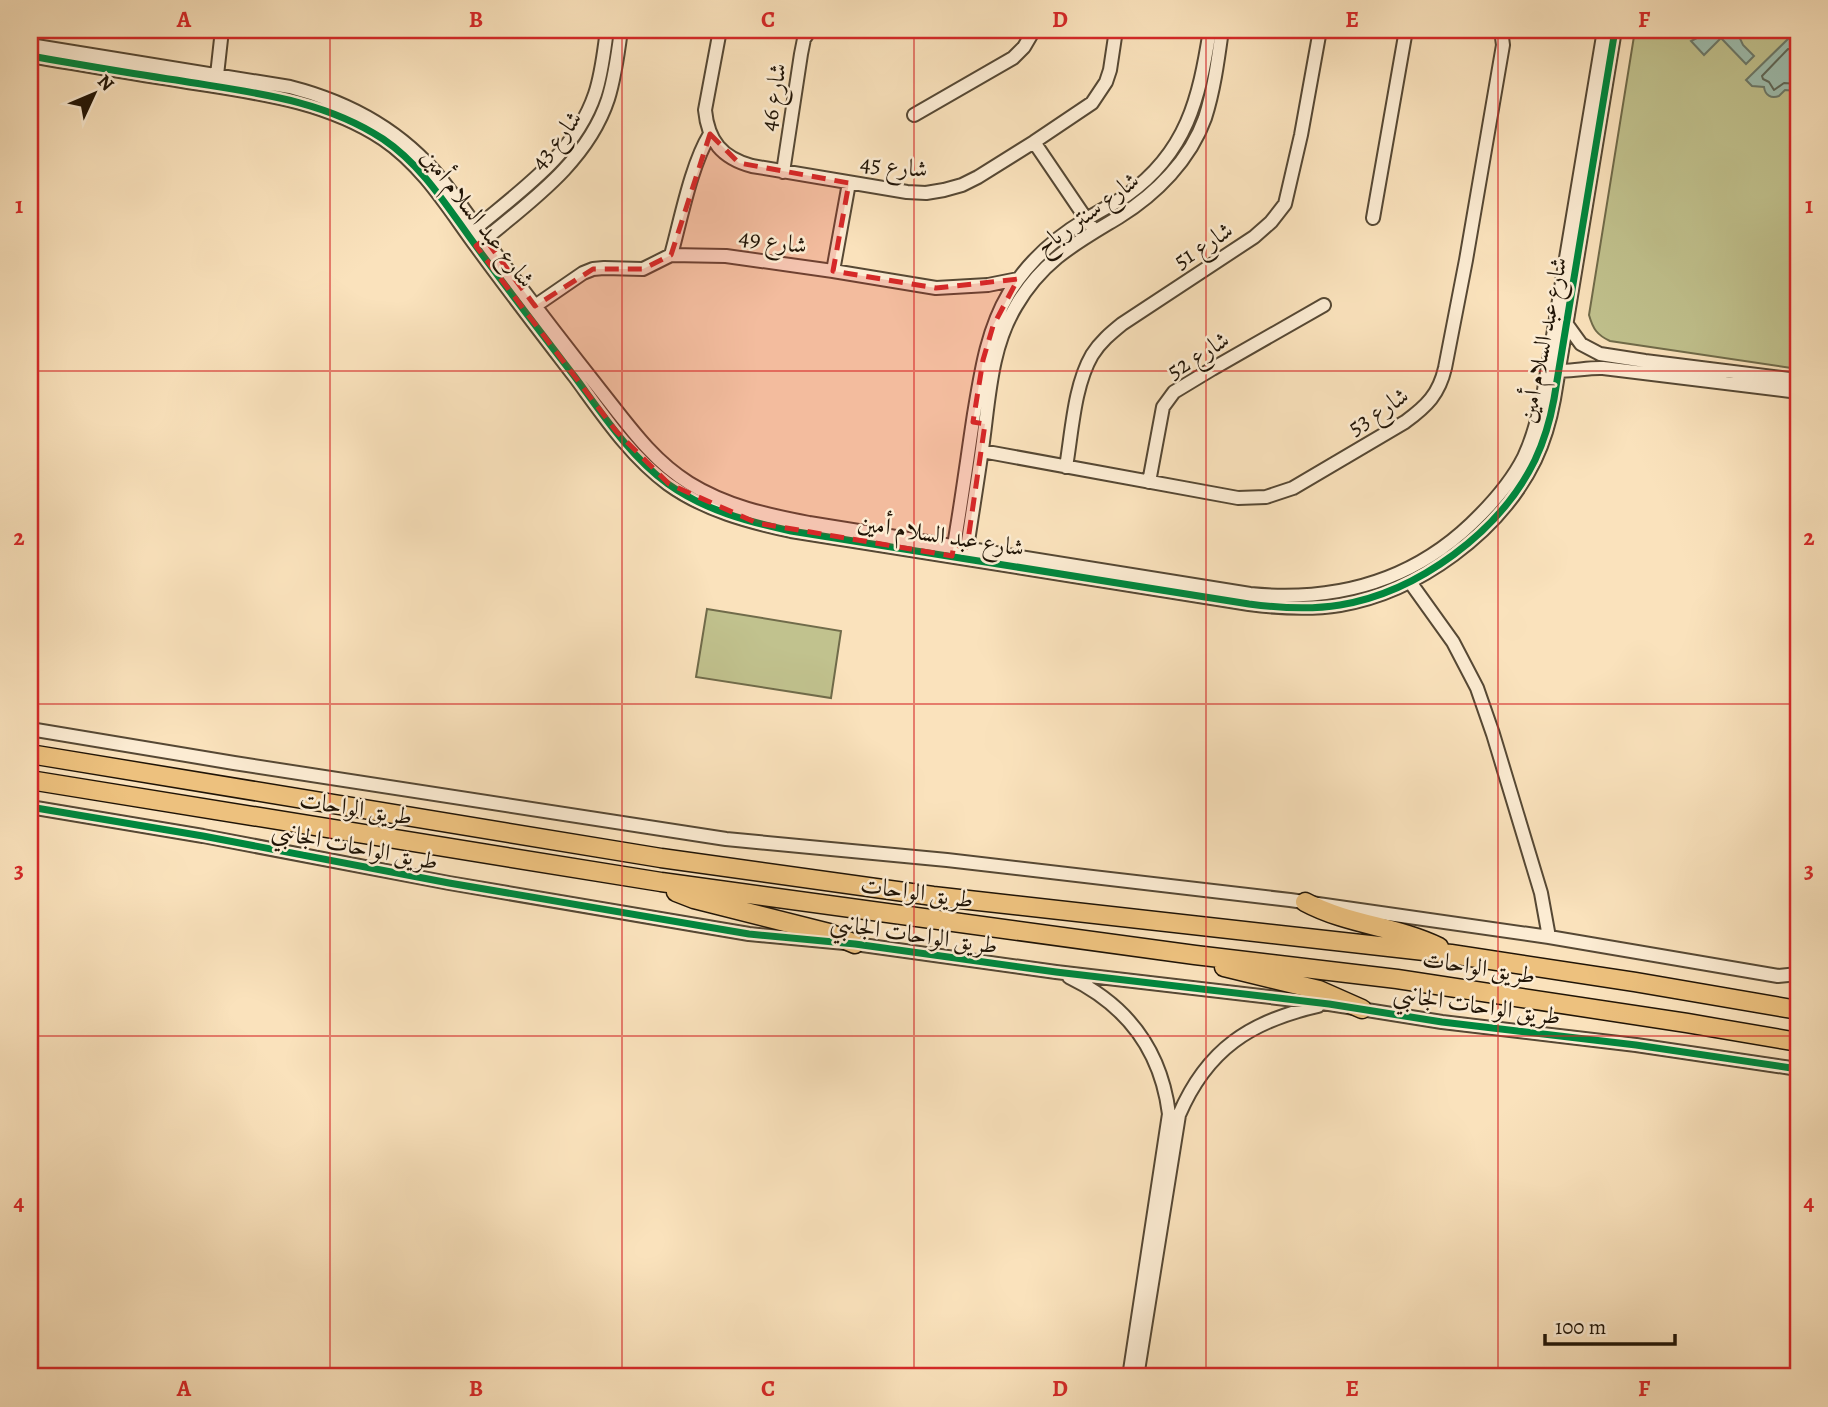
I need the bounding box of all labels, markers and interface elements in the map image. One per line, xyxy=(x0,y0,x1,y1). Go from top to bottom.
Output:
text: A xyxy=(176,4,192,35)
text: B xyxy=(469,4,483,35)
text: C xyxy=(761,4,775,35)
text: D xyxy=(1052,4,1068,35)
text: E xyxy=(1345,4,1359,35)
text: F xyxy=(1638,4,1651,35)
north arrow xyxy=(60,60,130,130)
street label: شارع 46 xyxy=(752,61,798,134)
text: N xyxy=(91,69,120,97)
street label: شارع 43 xyxy=(523,104,592,179)
street label: شارع عبد السلام أمين xyxy=(410,141,543,297)
street label: شارع 45 xyxy=(858,147,929,189)
street label: شارع سنتر رباح xyxy=(1029,164,1148,266)
text: 1 xyxy=(15,190,23,221)
text: 1 xyxy=(1805,190,1813,221)
street label: شارع 51 xyxy=(1167,214,1241,279)
street label: شارع 49 xyxy=(736,220,809,266)
street label: شارع عبد السلام أمين xyxy=(1510,254,1580,427)
street label: شارع 52 xyxy=(1161,323,1237,390)
street label: شارع 53 xyxy=(1341,379,1417,446)
street label: شارع عبد السلام أمين xyxy=(855,505,1027,569)
text: 2 xyxy=(13,522,25,553)
text: 2 xyxy=(1803,522,1815,553)
street label: طريق الواحات xyxy=(297,783,415,833)
street label: طريق الواحات الجانبي xyxy=(268,814,441,884)
text: 3 xyxy=(14,855,24,886)
text: 3 xyxy=(1804,855,1814,886)
street label: طريق الواحات xyxy=(858,868,976,916)
street label: طريق الواحات الجانبي xyxy=(827,906,1000,968)
street label: طريق الواحات xyxy=(1420,942,1538,992)
street label: طريق الواحات الجانبي xyxy=(1390,977,1563,1039)
text: 4 xyxy=(14,1187,25,1218)
text: 4 xyxy=(1804,1187,1815,1218)
scale bar xyxy=(1545,1302,1674,1346)
text: 100 m xyxy=(1555,1313,1606,1341)
text: A xyxy=(176,1373,192,1404)
text: B xyxy=(469,1373,483,1404)
text: C xyxy=(761,1373,775,1404)
text: D xyxy=(1052,1373,1068,1404)
text: E xyxy=(1345,1373,1359,1404)
text: F xyxy=(1638,1373,1651,1404)

